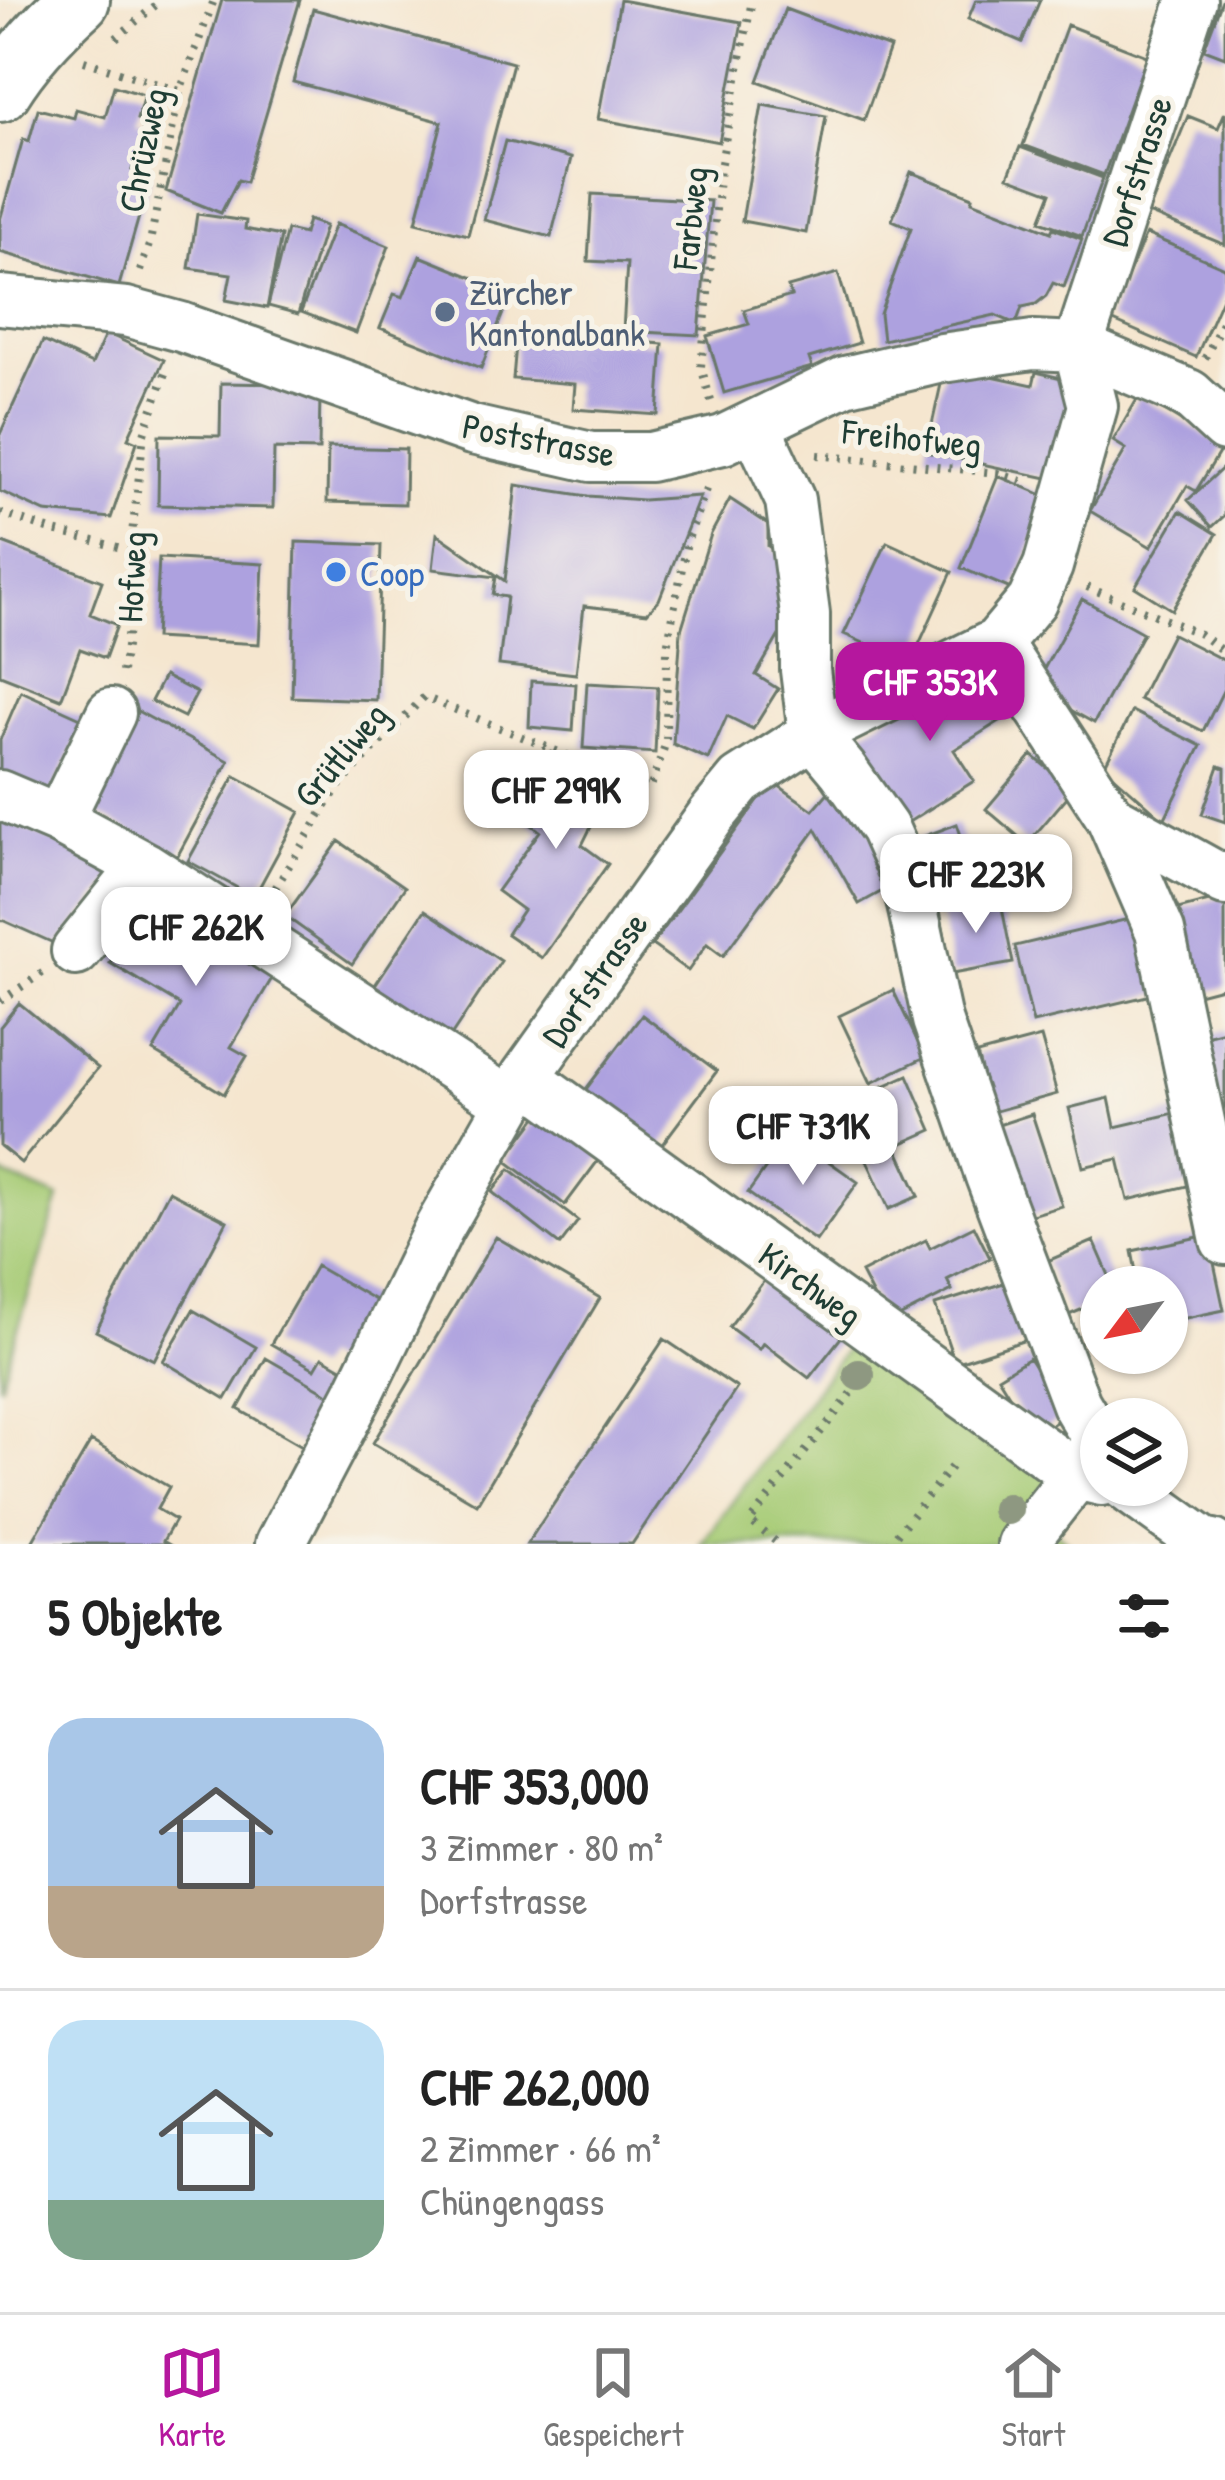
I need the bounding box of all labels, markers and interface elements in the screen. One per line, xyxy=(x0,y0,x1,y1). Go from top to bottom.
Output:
street label: Chrüzweg xyxy=(105,84,179,216)
street label: Dorfstrasse xyxy=(1089,90,1183,252)
street label: Farbweg xyxy=(659,164,719,273)
place label: Zürcher Kantonalbank xyxy=(469,267,645,357)
marker: Zürcher Kantonalbank xyxy=(432,299,458,325)
street label: Poststrasse xyxy=(459,400,619,478)
street label: Freihofweg xyxy=(839,405,984,469)
street label: Hofweg xyxy=(104,530,158,624)
place label: Coop xyxy=(360,548,424,597)
marker: Coop xyxy=(323,559,349,585)
pin: CHF 353K xyxy=(806,642,1054,744)
text: CHF 353K xyxy=(862,654,998,707)
street label: Grütliweg xyxy=(282,691,398,817)
pin: CHF 299K xyxy=(432,750,680,852)
text: CHF 299K xyxy=(491,762,621,815)
pin: CHF 223K xyxy=(852,834,1100,936)
text: CHF 223K xyxy=(907,846,1045,899)
pin: CHF 262K xyxy=(72,887,320,989)
text: CHF 262K xyxy=(128,899,264,952)
street label: Dorfstrasse xyxy=(530,902,658,1056)
pin: CHF 731K xyxy=(679,1086,927,1188)
text: CHF 731K xyxy=(736,1098,870,1151)
street label: Kirchweg xyxy=(749,1230,873,1338)
north arrow xyxy=(1080,1266,1188,1374)
map controls xyxy=(1080,1266,1188,1506)
button: layers xyxy=(1080,1398,1188,1506)
text: 5 Objekte xyxy=(48,1582,222,1651)
icon: filters xyxy=(1111,1583,1177,1649)
text: CHF 353,000 xyxy=(420,1751,649,1820)
icon: home xyxy=(144,1766,288,1910)
text: 3 Zimmer · 80 m² xyxy=(420,1820,663,1873)
text: Dorfstrasse xyxy=(420,1873,588,1926)
text: CHF 262,000 xyxy=(420,2052,650,2121)
icon: home xyxy=(144,2068,288,2212)
text: 2 Zimmer · 66 m² xyxy=(420,2121,661,2174)
text: Chüngengass xyxy=(420,2174,604,2227)
tab: Karte xyxy=(159,2340,226,2456)
tab: Gespeichert xyxy=(543,2340,683,2456)
tab: Start xyxy=(1000,2340,1066,2456)

